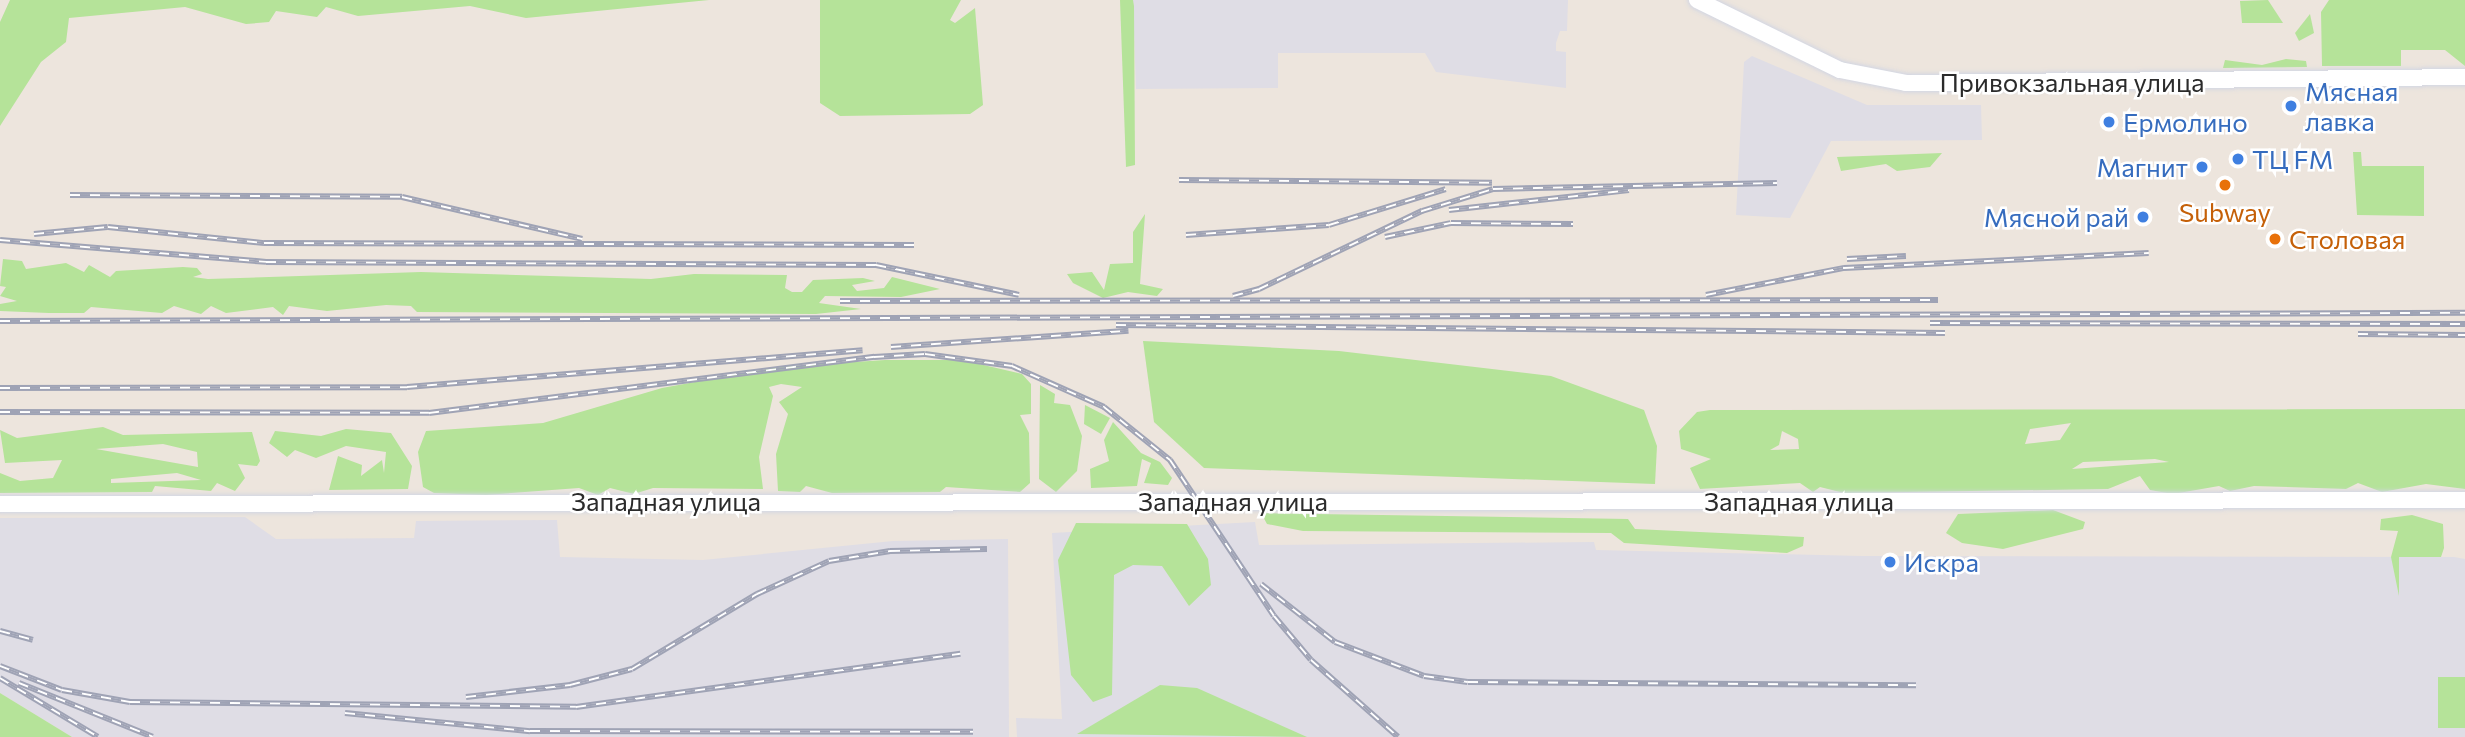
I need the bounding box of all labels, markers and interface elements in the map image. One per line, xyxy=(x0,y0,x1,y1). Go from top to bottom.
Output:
street label: Привокзальная улица xyxy=(1939,66,2205,98)
place label: Мясная лавка xyxy=(2305,75,2398,136)
marker: Мясная лавка xyxy=(2283,98,2299,114)
place label: Ермолино xyxy=(2123,106,2248,138)
marker: Ермолино xyxy=(2101,114,2117,130)
place label: ТЦ FM xyxy=(2252,143,2333,175)
place label: Магнит xyxy=(2097,151,2188,183)
marker: ТЦ FM xyxy=(2230,151,2246,167)
marker: Магнит xyxy=(2194,159,2210,175)
marker: Subway xyxy=(2217,177,2233,193)
place label: Subway xyxy=(2179,196,2271,228)
place label: Мясной рай xyxy=(1984,201,2129,233)
marker: Мясной рай xyxy=(2135,209,2151,225)
place label: Столовая xyxy=(2289,223,2405,255)
marker: Столовая xyxy=(2267,231,2283,247)
street label: Западная улица xyxy=(571,485,761,517)
street label: Западная улица xyxy=(1138,485,1328,517)
street label: Западная улица xyxy=(1704,485,1894,517)
place label: Искра xyxy=(1904,546,1979,578)
marker: Искра xyxy=(1882,554,1898,570)

